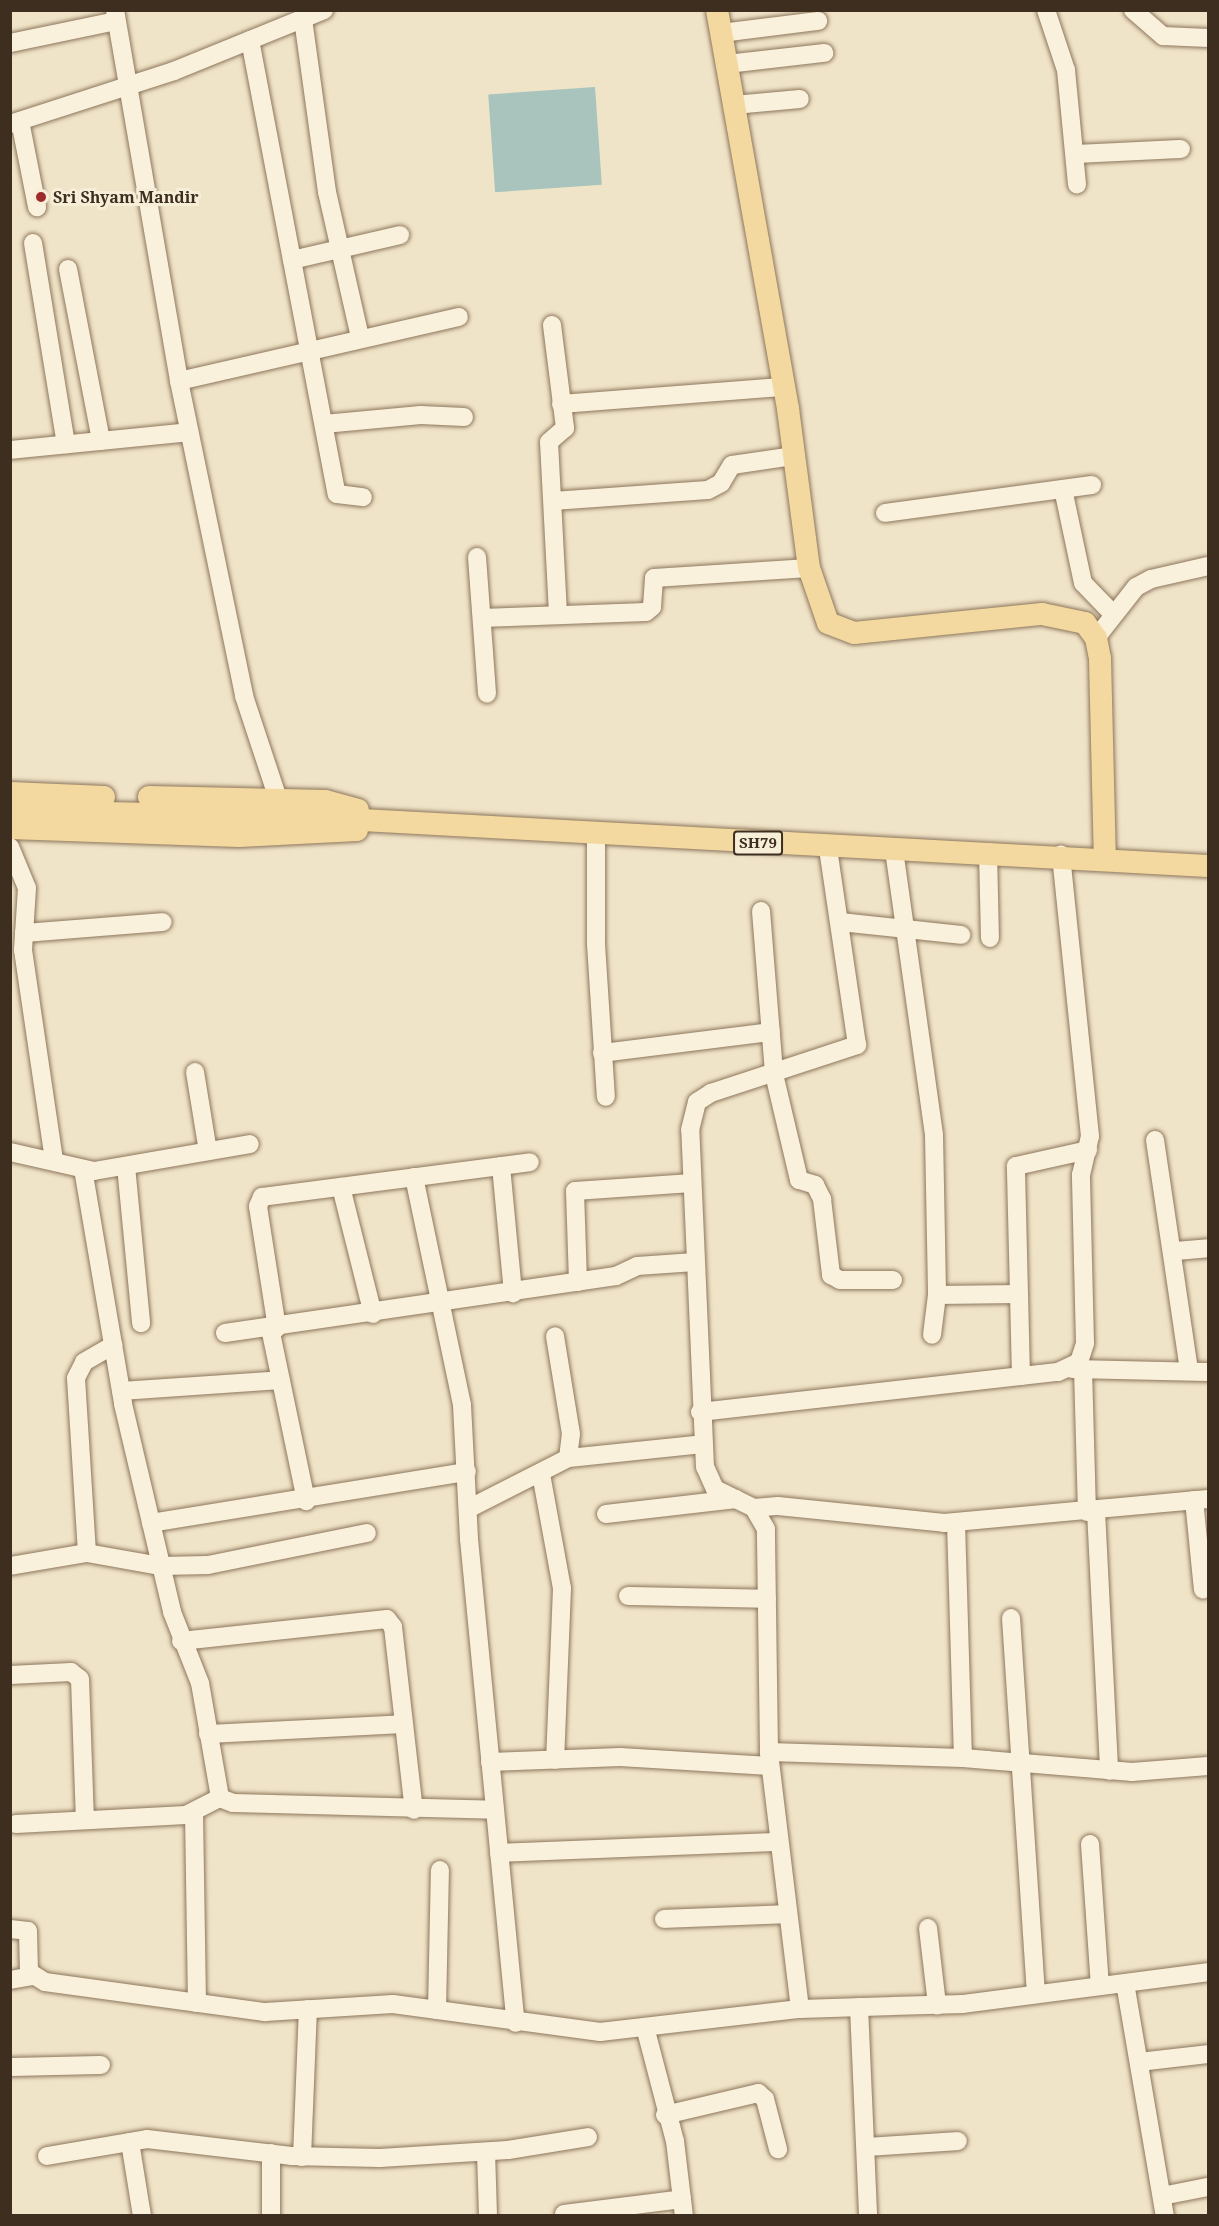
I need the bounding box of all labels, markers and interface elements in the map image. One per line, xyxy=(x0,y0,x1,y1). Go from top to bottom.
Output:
place label: Sri Shyam Mandir xyxy=(53,187,199,207)
marker: Sri Shyam Mandir xyxy=(34,190,48,204)
road number: SH79 xyxy=(732,831,783,855)

